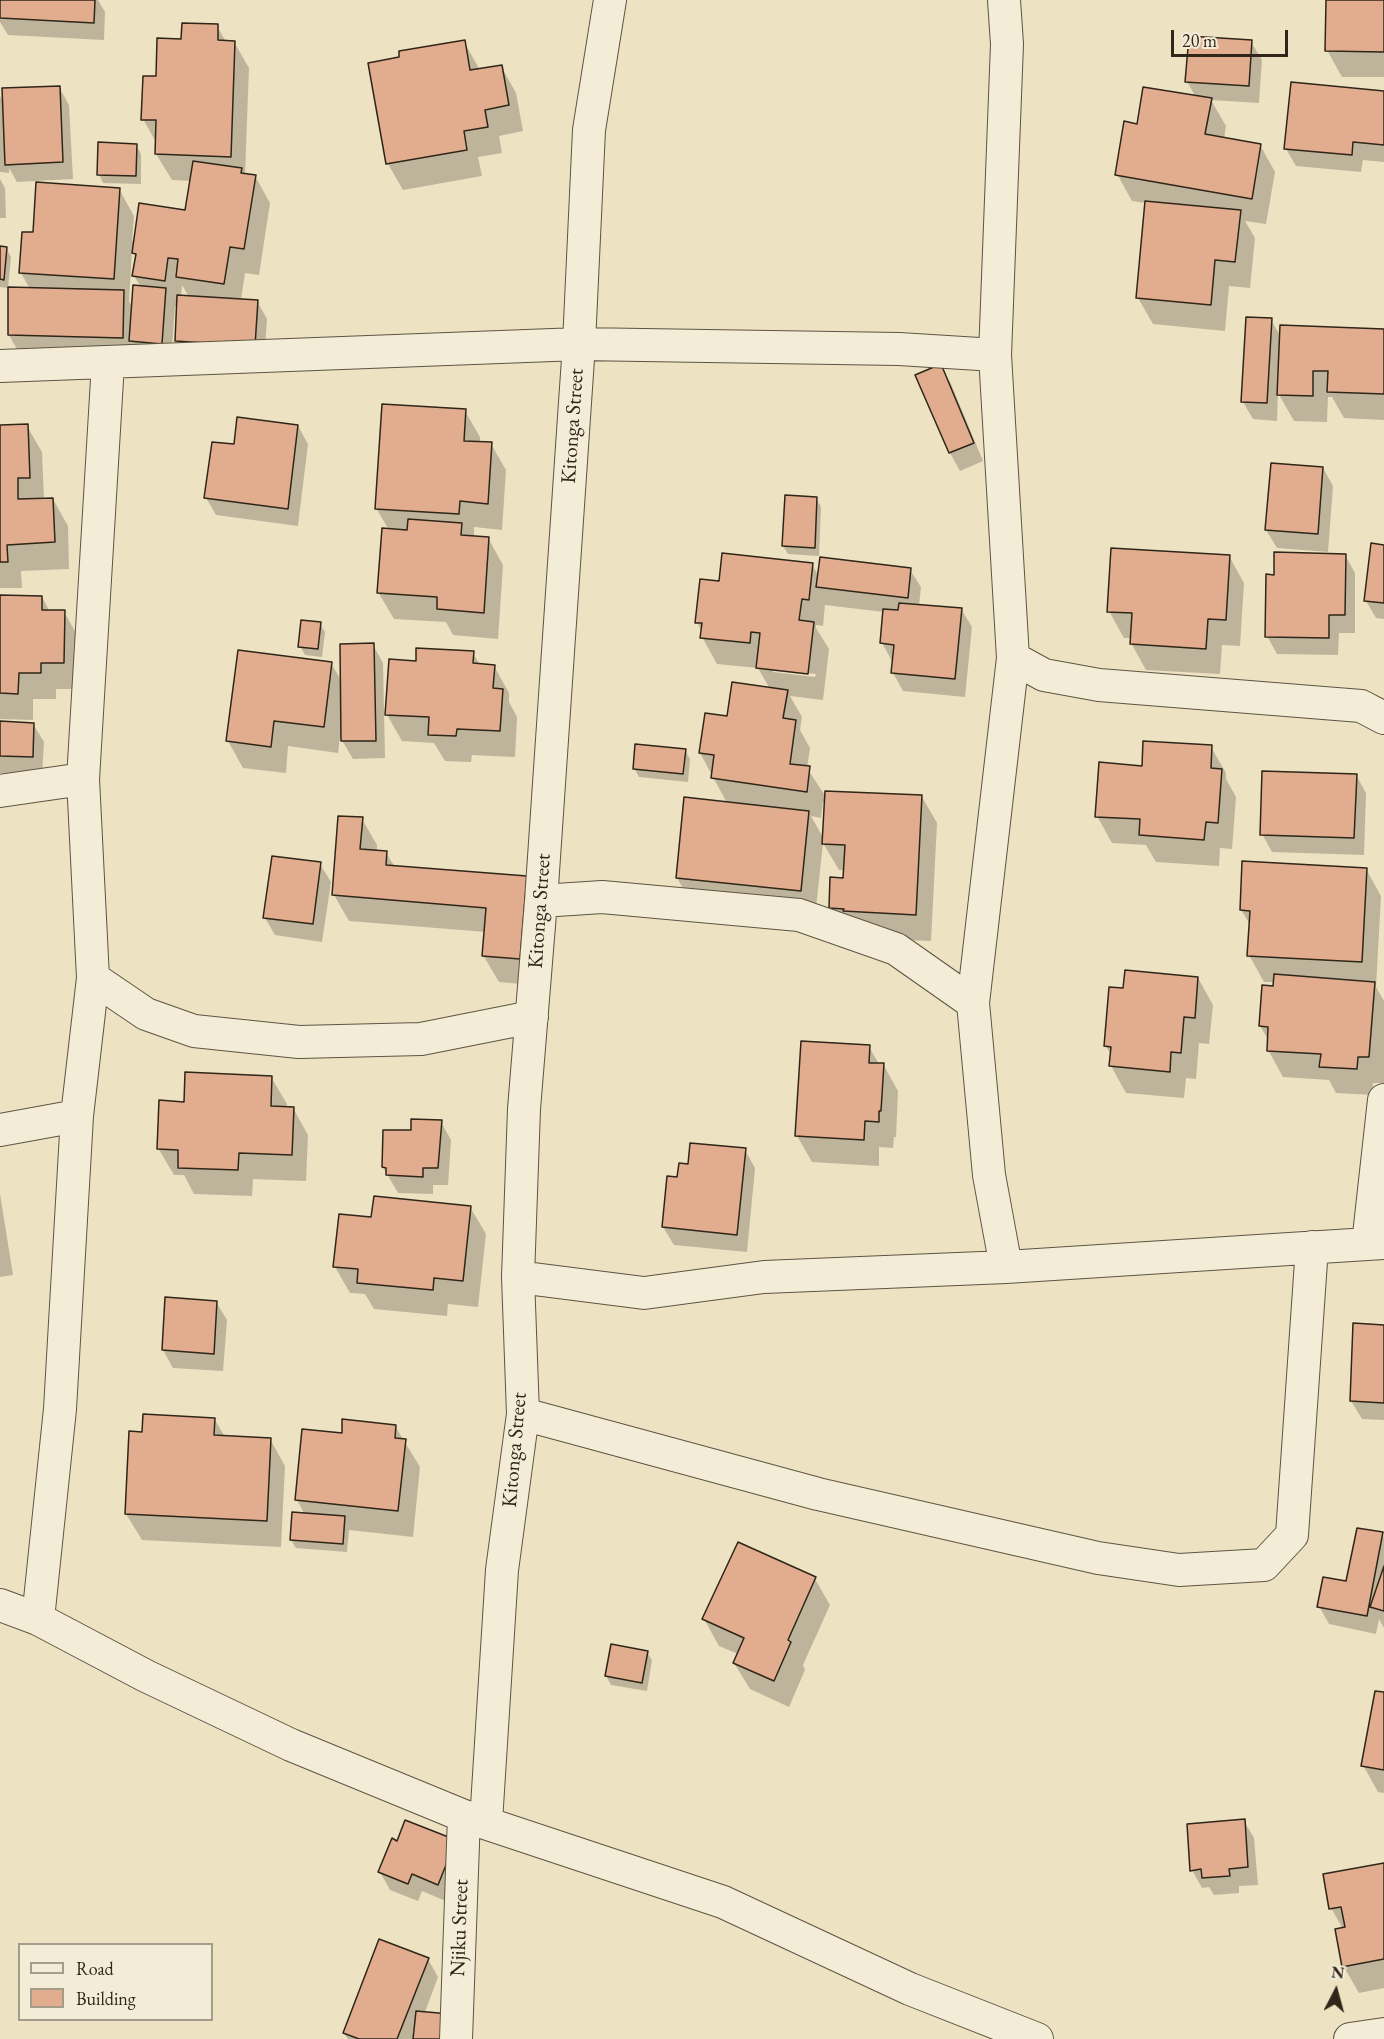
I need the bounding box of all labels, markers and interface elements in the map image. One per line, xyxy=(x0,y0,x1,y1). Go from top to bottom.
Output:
scale bar xyxy=(1174,18,1291,56)
text: 20 m xyxy=(1182,29,1217,52)
street label: Kitonga Street xyxy=(556,368,590,484)
street label: Kitonga Street xyxy=(523,853,557,969)
street label: Kitonga Street xyxy=(497,1391,533,1509)
street label: Njiku Street xyxy=(446,1879,474,1977)
legend xyxy=(18,1943,213,2021)
text: Road xyxy=(76,1957,114,1980)
north arrow xyxy=(1306,1961,1366,2021)
text: N xyxy=(1330,1961,1345,1984)
text: Building xyxy=(76,1987,136,2010)

